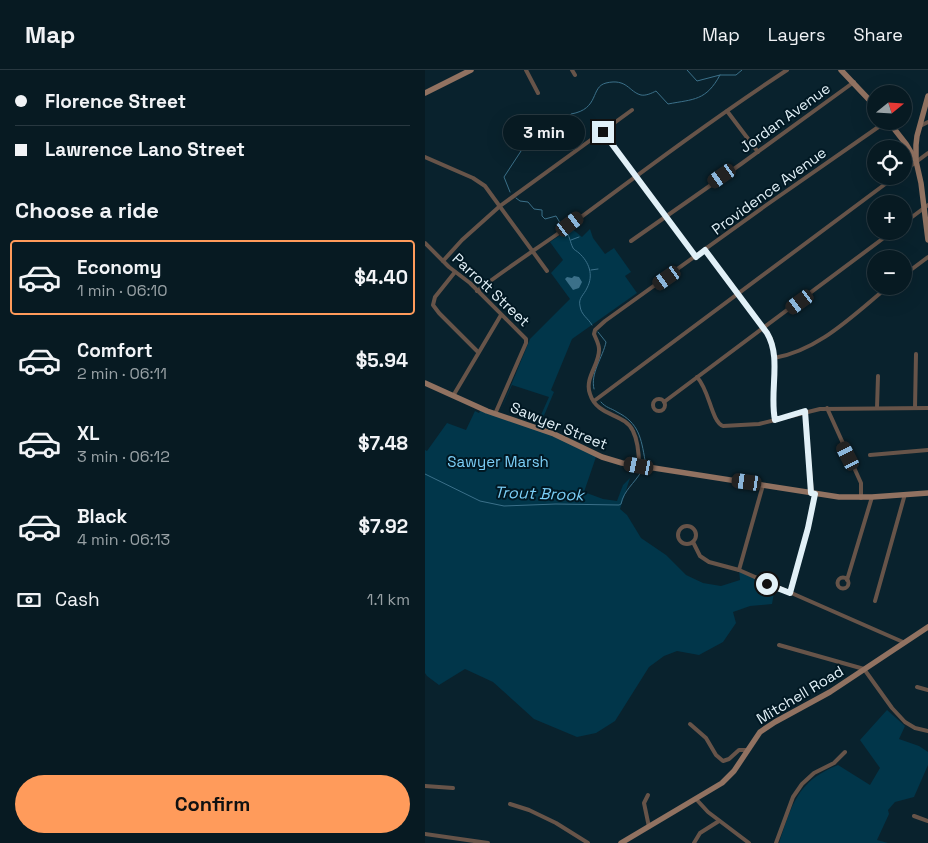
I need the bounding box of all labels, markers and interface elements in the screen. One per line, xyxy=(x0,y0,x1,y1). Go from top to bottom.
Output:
text: Map xyxy=(25,19,75,50)
text: Map xyxy=(702,23,740,46)
text: Layers xyxy=(768,23,825,46)
text: Share xyxy=(853,23,903,46)
street label: Jordan Avenue xyxy=(736,78,834,157)
north arrow xyxy=(867,85,913,130)
map controls xyxy=(867,85,912,295)
text: Florence Street xyxy=(45,89,186,114)
callout: 3 min xyxy=(503,114,585,150)
route end xyxy=(592,121,614,143)
text: 3 min xyxy=(523,122,565,143)
text: Lawrence Lano Street xyxy=(45,137,245,162)
button: locate xyxy=(867,140,912,185)
street label: Providence Avenue xyxy=(708,142,830,239)
car xyxy=(705,161,738,191)
button: + xyxy=(867,195,912,240)
text: Choose a ride xyxy=(15,196,159,224)
car xyxy=(553,209,586,239)
street label: Parrott Street xyxy=(449,249,534,330)
button: − xyxy=(867,250,912,295)
icon: car xyxy=(17,255,62,300)
text: Economy xyxy=(77,255,161,280)
car xyxy=(650,263,683,293)
text: $4.40 xyxy=(354,265,408,290)
text: 1 min · 06:10 xyxy=(77,280,168,301)
car xyxy=(783,287,816,317)
icon: car xyxy=(17,338,62,383)
text: Comfort xyxy=(77,338,153,363)
text: $5.94 xyxy=(356,348,408,373)
text: 2 min · 06:11 xyxy=(77,363,167,384)
street label: Sawyer Street xyxy=(508,397,611,454)
icon: car xyxy=(17,421,62,466)
text: XL xyxy=(77,421,100,446)
text: $7.48 xyxy=(358,431,408,456)
car xyxy=(834,439,861,473)
text: 3 min · 06:12 xyxy=(77,446,170,467)
park label: Sawyer Marsh xyxy=(447,452,549,471)
car xyxy=(622,456,655,476)
car xyxy=(731,472,762,492)
water label: Trout Brook xyxy=(494,481,587,506)
icon: car xyxy=(17,504,62,549)
text: Black xyxy=(77,504,127,529)
text: $7.92 xyxy=(359,514,408,539)
text: 4 min · 06:13 xyxy=(77,529,170,550)
route start xyxy=(756,573,778,595)
icon: cash xyxy=(15,586,43,614)
text: Cash xyxy=(55,587,100,612)
text: 1.1 km xyxy=(367,589,410,610)
street label: Mitchell Road xyxy=(753,661,847,728)
button: Confirm xyxy=(15,775,410,833)

